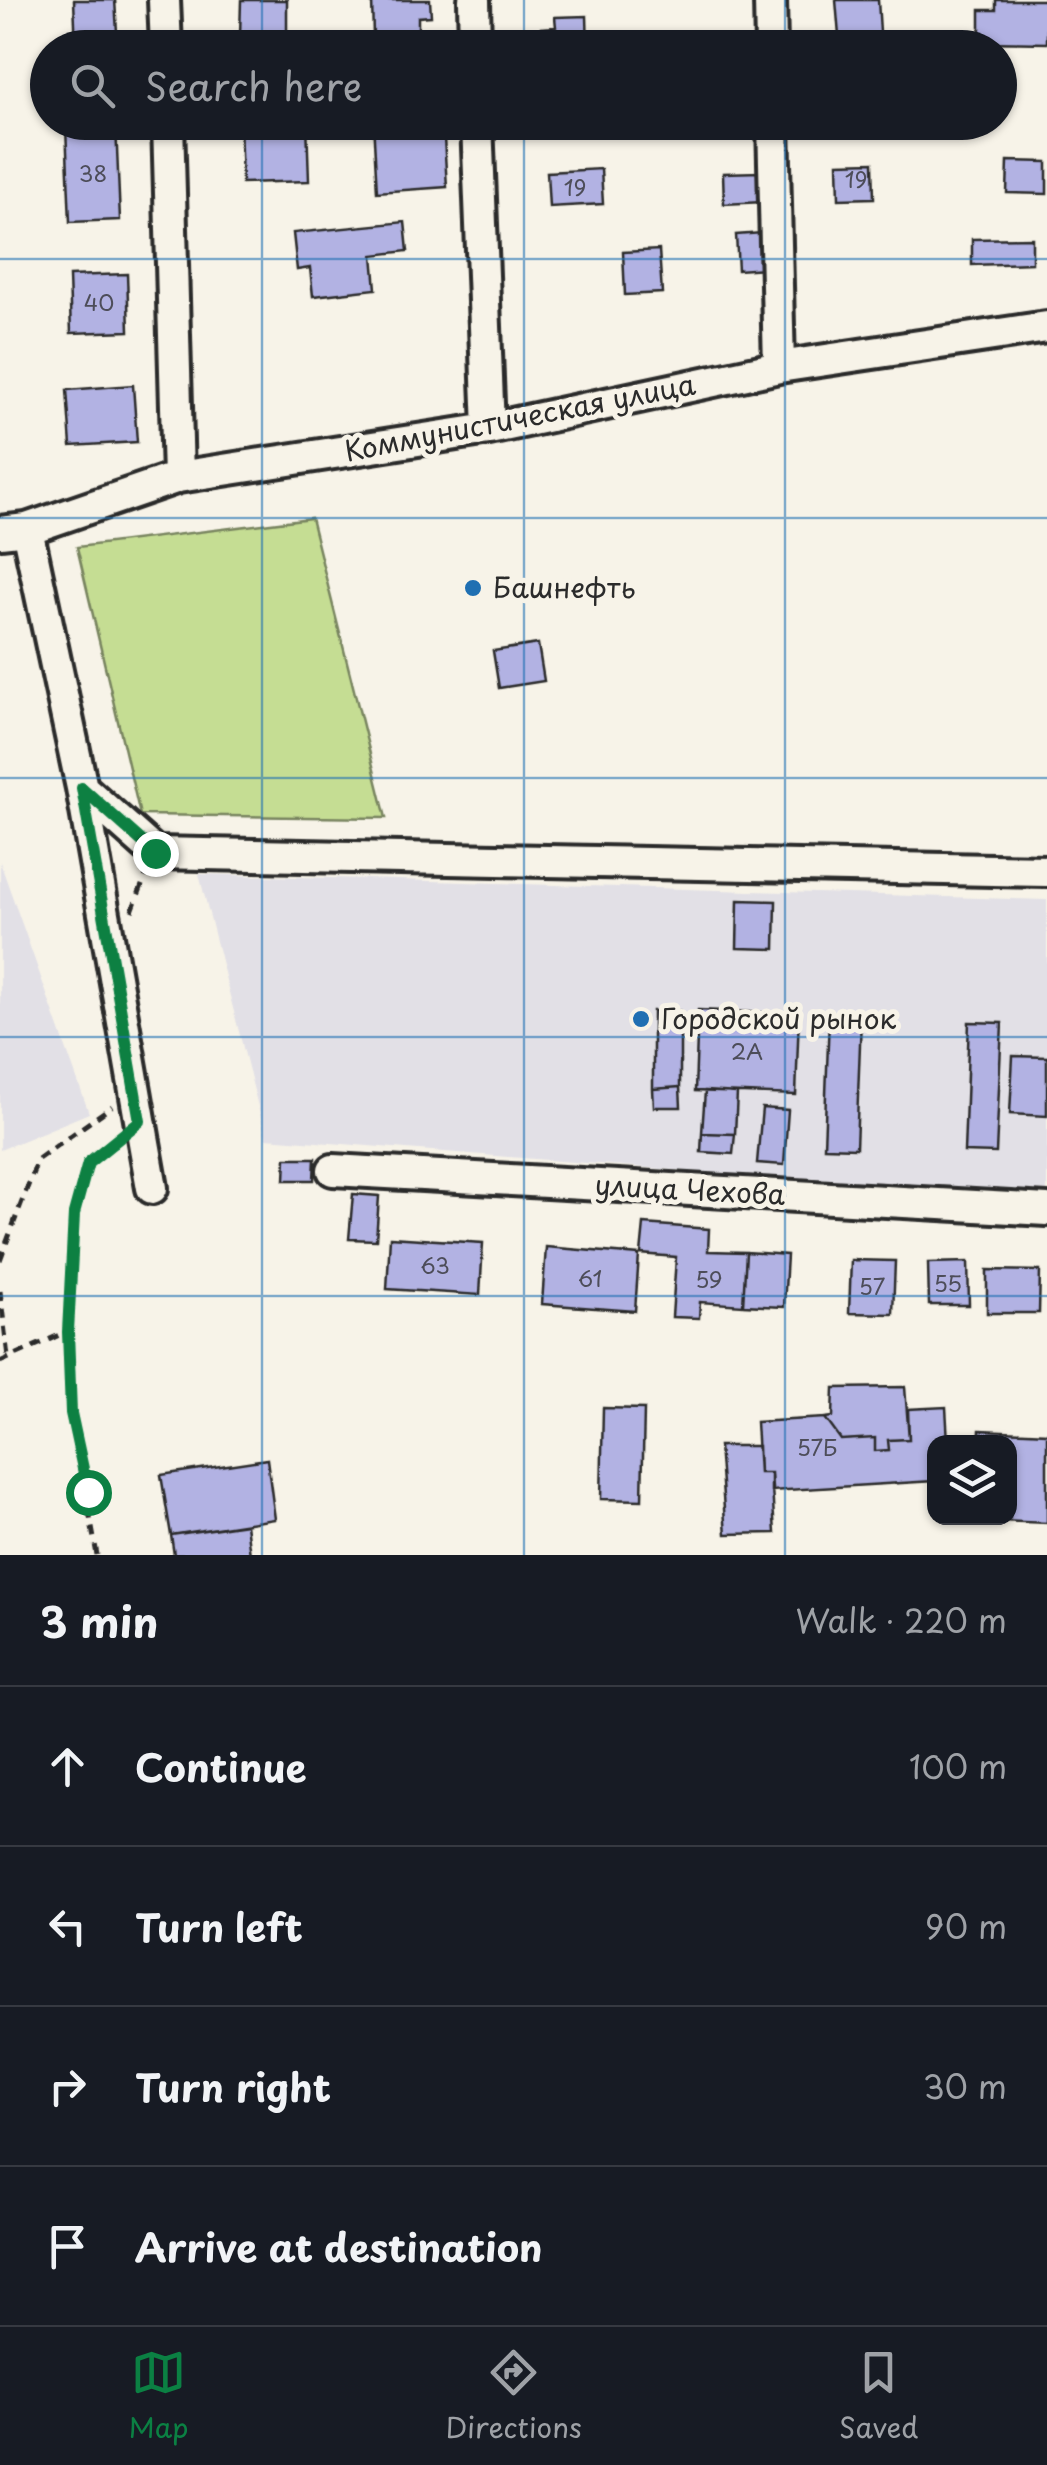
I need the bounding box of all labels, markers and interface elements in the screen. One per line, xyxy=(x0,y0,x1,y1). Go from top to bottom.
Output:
search box xyxy=(30,30,1017,140)
text: Search here xyxy=(145,57,362,114)
icon: search xyxy=(65,58,120,113)
house number: 38 xyxy=(79,156,107,189)
house number: 19 xyxy=(845,162,867,195)
house number: 19 xyxy=(564,170,586,203)
house number: 40 xyxy=(84,285,114,318)
street label: Коммунистическая улица xyxy=(341,361,699,472)
place label: Башнефть xyxy=(493,565,635,608)
marker: Башнефть xyxy=(462,577,484,599)
route end xyxy=(133,831,179,877)
place label: Городской рынок xyxy=(661,996,896,1039)
marker: Городской рынок xyxy=(630,1008,652,1030)
house number: 2А xyxy=(731,1034,763,1067)
street label: улица Чехова xyxy=(594,1162,787,1215)
house number: 63 xyxy=(420,1248,450,1281)
house number: 61 xyxy=(578,1261,602,1294)
house number: 59 xyxy=(695,1262,723,1295)
house number: 55 xyxy=(934,1266,962,1299)
house number: 57 xyxy=(859,1269,885,1302)
house number: 57Б xyxy=(797,1430,837,1463)
map controls xyxy=(927,1435,1017,1525)
button: layers xyxy=(927,1435,1017,1525)
route start xyxy=(66,1470,112,1516)
text: 3 min xyxy=(40,1589,158,1652)
text: Walk · 220 m xyxy=(795,1596,1007,1644)
text: Continue xyxy=(135,1738,306,1795)
icon: ahead xyxy=(40,1739,95,1794)
text: 100 m xyxy=(909,1742,1007,1790)
text: Turn left xyxy=(135,1898,303,1955)
icon: left xyxy=(40,1899,95,1954)
text: 90 m xyxy=(925,1902,1007,1950)
text: Turn right xyxy=(135,2058,331,2115)
icon: right xyxy=(40,2059,95,2114)
text: 30 m xyxy=(923,2062,1007,2110)
text: Arrive at destination xyxy=(135,2218,543,2275)
icon: arrive xyxy=(40,2219,95,2274)
tab: Map xyxy=(129,2345,188,2448)
tab: Directions xyxy=(446,2345,582,2448)
tab: Saved xyxy=(839,2345,918,2448)

